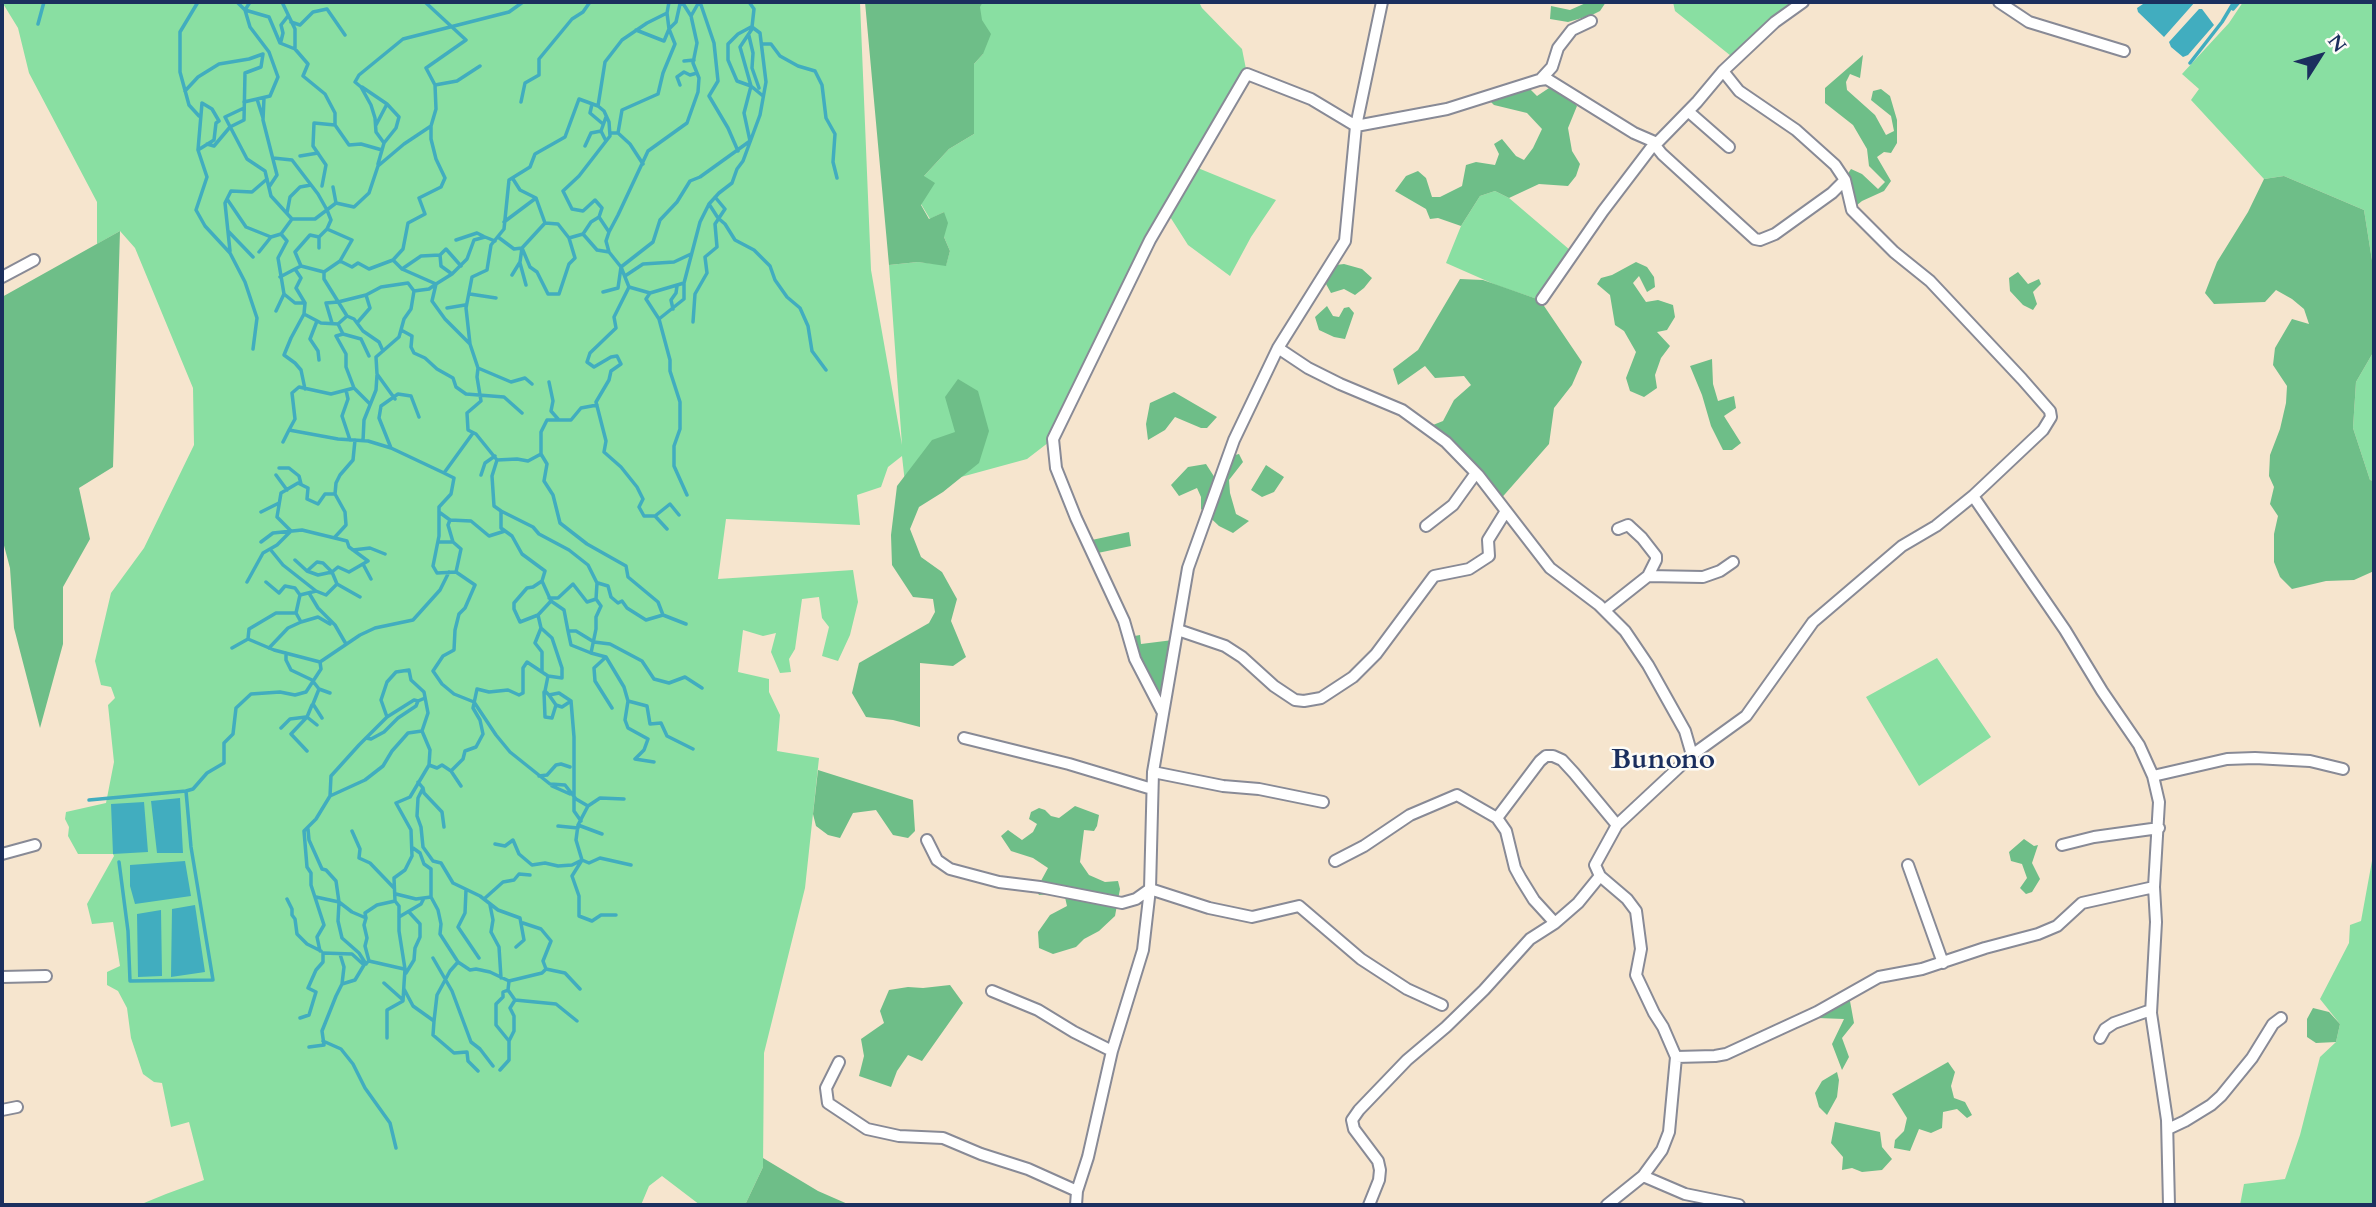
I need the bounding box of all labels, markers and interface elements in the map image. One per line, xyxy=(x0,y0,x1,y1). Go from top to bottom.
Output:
north arrow xyxy=(2285,21,2355,91)
text: N xyxy=(2321,29,2352,58)
district label: Bunono xyxy=(1611,745,1715,779)

